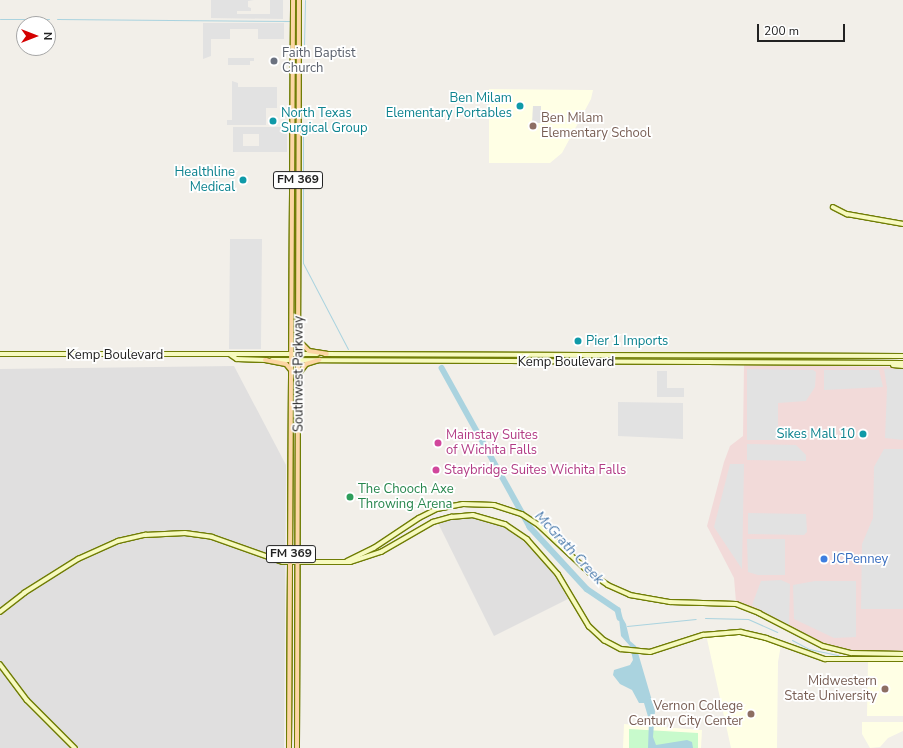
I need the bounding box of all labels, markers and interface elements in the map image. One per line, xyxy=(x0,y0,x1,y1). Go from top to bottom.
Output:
north arrow xyxy=(16,16,56,56)
scale bar xyxy=(759,16,847,42)
text: 200 m xyxy=(764,23,799,39)
text: N xyxy=(40,32,55,40)
place label: Faith Baptist Church xyxy=(282,46,356,77)
marker: Faith Baptist Church xyxy=(269,56,279,66)
place label: Ben Milam Elementary Portables xyxy=(386,91,512,122)
marker: Ben Milam Elementary Portables xyxy=(515,101,525,111)
place label: North Texas Surgical Group xyxy=(281,106,368,137)
place label: Ben Milam Elementary School xyxy=(541,111,651,142)
marker: North Texas Surgical Group xyxy=(268,116,278,126)
marker: Ben Milam Elementary School xyxy=(528,121,538,131)
place label: Healthline Medical xyxy=(174,165,235,196)
road number: FM 369 xyxy=(273,170,323,190)
marker: Healthline Medical xyxy=(238,175,248,185)
street label: Southwest Parkway xyxy=(291,316,307,432)
place label: Pier 1 Imports xyxy=(586,333,668,349)
marker: Pier 1 Imports xyxy=(573,336,583,346)
street label: Kemp Boulevard xyxy=(67,347,163,363)
street label: Kemp Boulevard xyxy=(518,354,614,370)
place label: Sikes Mall 10 xyxy=(777,426,855,442)
place label: Mainstay Suites of Wichita Falls xyxy=(446,428,538,459)
marker: Sikes Mall 10 xyxy=(858,429,868,439)
marker: Mainstay Suites of Wichita Falls xyxy=(433,438,443,448)
place label: Staybridge Suites Wichita Falls xyxy=(444,462,626,478)
marker: Staybridge Suites Wichita Falls xyxy=(431,465,441,475)
place label: The Chooch Axe Throwing Arena xyxy=(358,482,454,513)
marker: The Chooch Axe Throwing Arena xyxy=(345,492,355,502)
water label: McGrath Creek xyxy=(531,508,607,588)
road number: FM 369 xyxy=(266,544,316,564)
place label: JCPenney xyxy=(832,551,888,567)
marker: JCPenney xyxy=(819,554,829,564)
place label: Midwestern State University xyxy=(784,674,877,705)
marker: Midwestern State University xyxy=(880,684,890,694)
place label: Vernon College Century City Center xyxy=(628,699,743,730)
marker: Vernon College Century City Center xyxy=(746,709,756,719)

